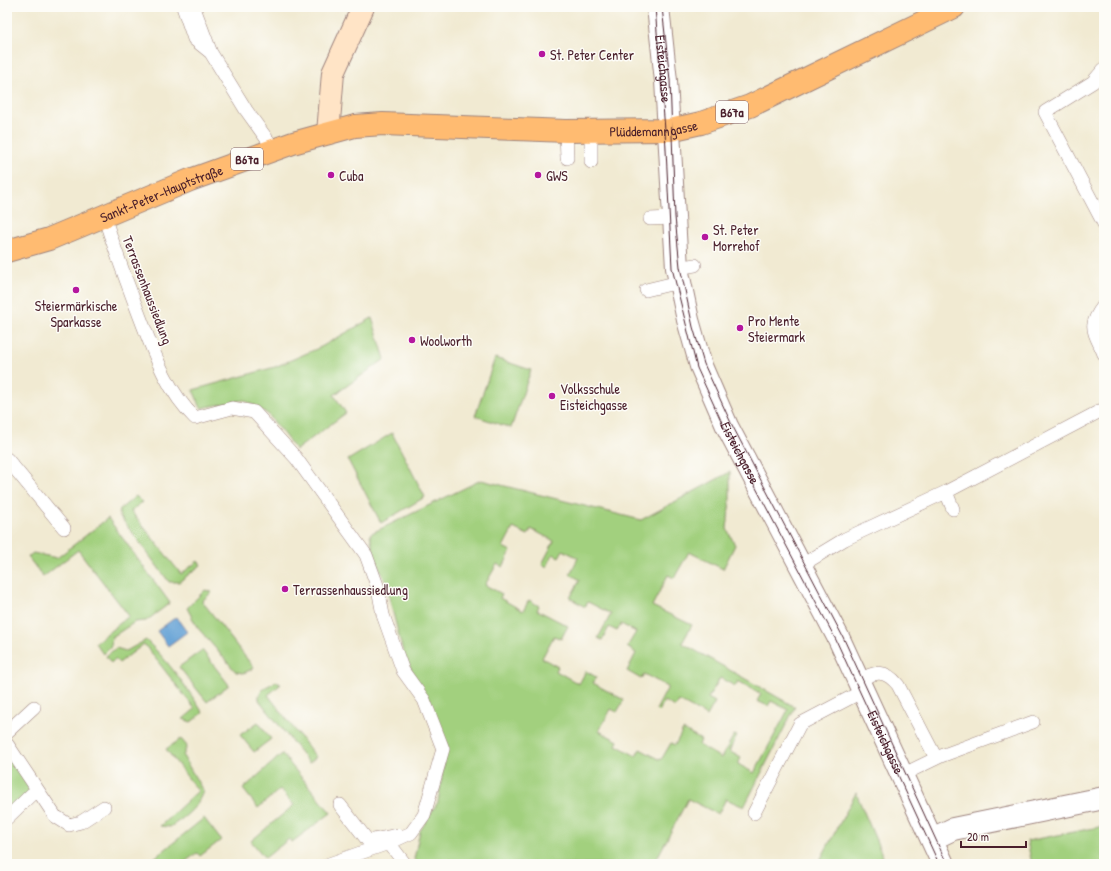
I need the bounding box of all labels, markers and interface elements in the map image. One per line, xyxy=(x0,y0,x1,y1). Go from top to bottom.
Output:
street label: Eisteichgasse xyxy=(652,34,677,103)
place label: St. Peter Center xyxy=(550,45,635,64)
marker: St. Peter Center xyxy=(537,49,547,59)
road number: B67a xyxy=(716,101,748,123)
street label: Plüddemanngasse xyxy=(609,115,700,140)
road number: B67a xyxy=(231,148,263,170)
street label: Sankt-Peter-Hauptstraße xyxy=(97,159,226,226)
place label: Cuba xyxy=(339,166,364,185)
place label: GWS xyxy=(546,166,568,185)
marker: Cuba xyxy=(326,170,336,180)
marker: GWS xyxy=(533,170,543,180)
place label: St. Peter Morrehof xyxy=(713,220,760,255)
marker: St. Peter Morrehof xyxy=(700,232,710,242)
street label: Terrassenhaussiedlung xyxy=(118,233,177,347)
marker: Steiermärkische Sparkasse xyxy=(71,285,81,295)
place label: Steiermärkische Sparkasse xyxy=(35,296,118,332)
place label: Pro Mente Steiermark xyxy=(748,311,805,346)
marker: Pro Mente Steiermark xyxy=(735,323,745,333)
place label: Woolworth xyxy=(420,331,472,350)
marker: Woolworth xyxy=(407,335,417,345)
place label: Volksschule Eisteichgasse xyxy=(560,379,628,415)
marker: Volksschule Eisteichgasse xyxy=(547,391,557,401)
street label: Eisteichgasse xyxy=(717,419,765,487)
place label: Terrassenhaussiedlung xyxy=(293,580,408,600)
marker: Terrassenhaussiedlung xyxy=(280,584,290,594)
street label: Eisteichgasse xyxy=(864,707,910,777)
scale bar xyxy=(961,823,1026,849)
text: 20 m xyxy=(967,828,989,845)

